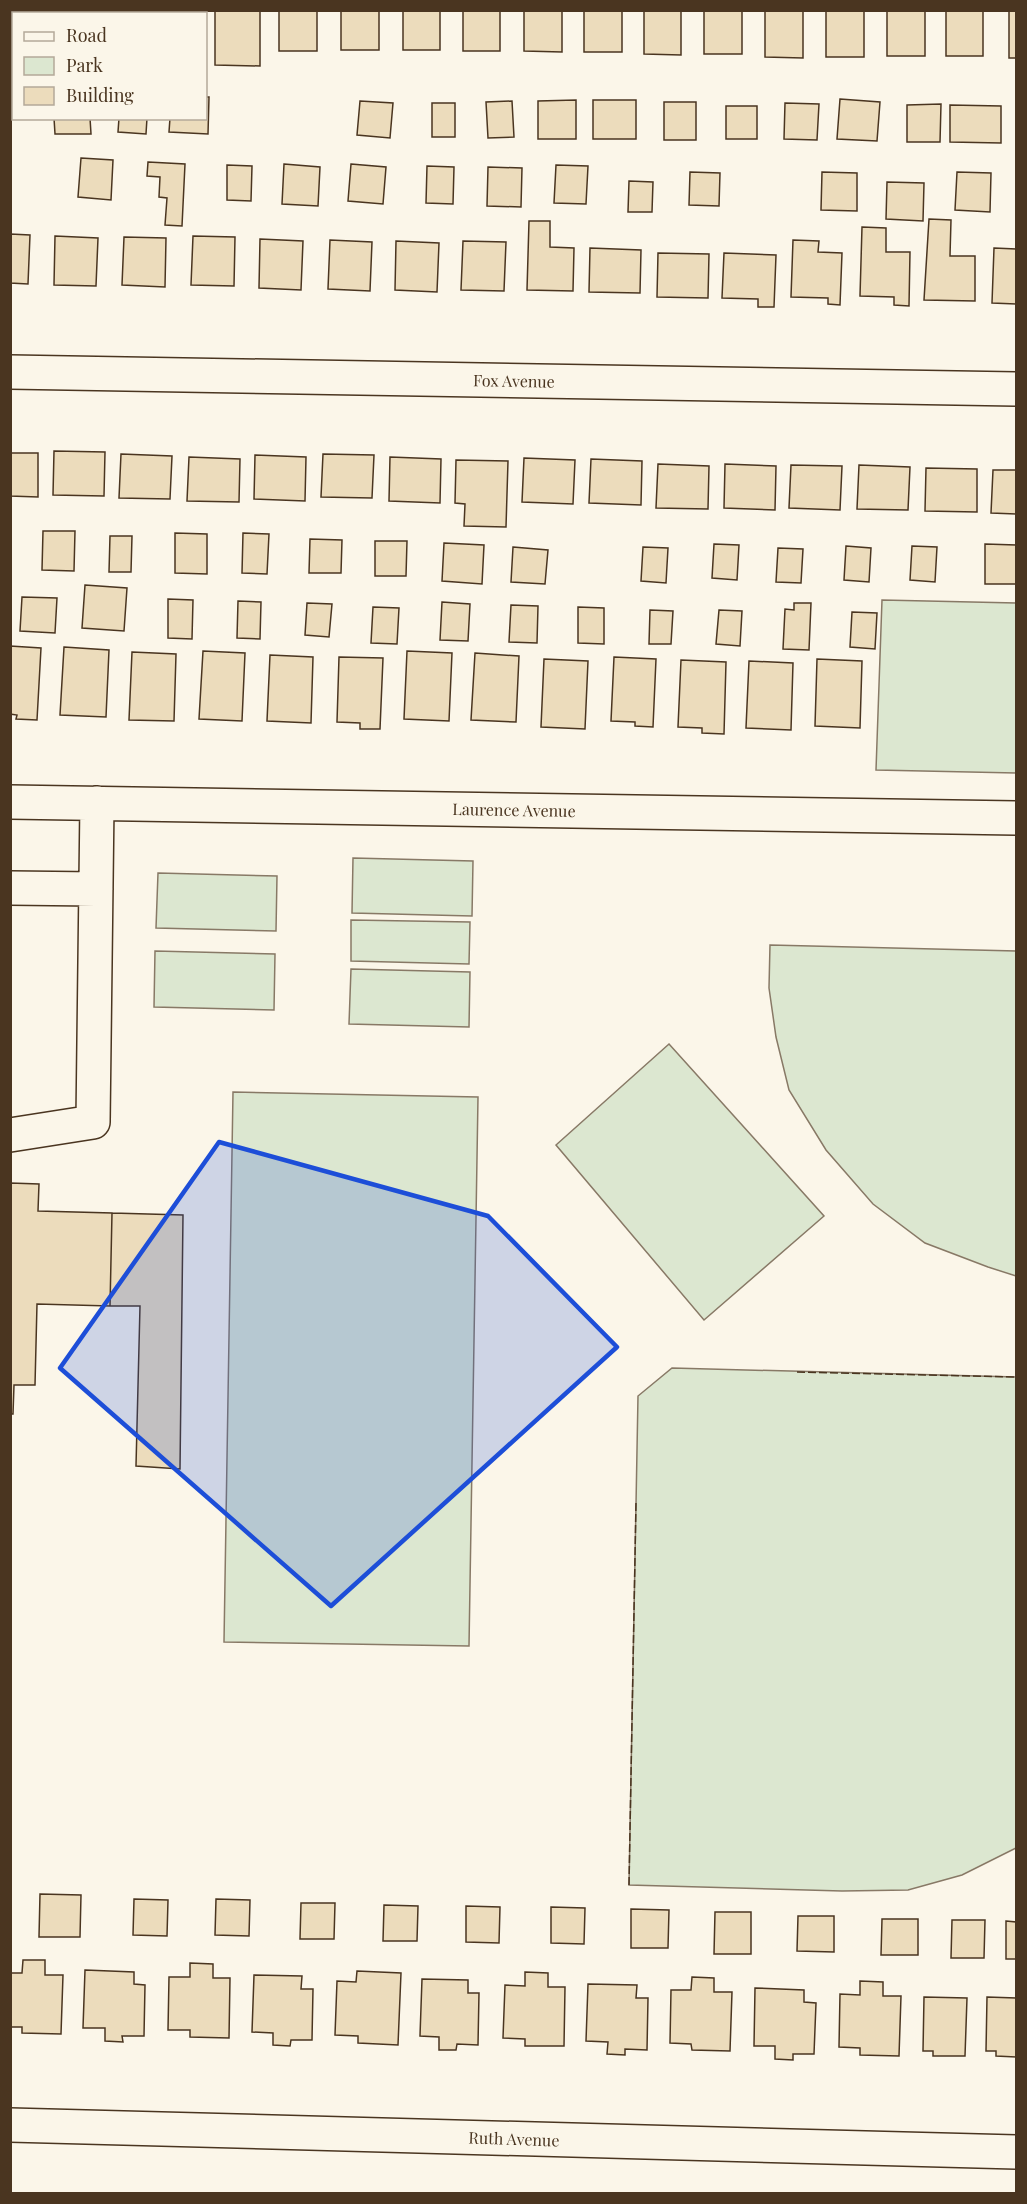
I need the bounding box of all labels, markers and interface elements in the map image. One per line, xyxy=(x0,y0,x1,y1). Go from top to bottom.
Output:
legend xyxy=(12,12,207,120)
text: Road xyxy=(66,23,107,47)
text: Park xyxy=(66,53,103,77)
text: Building xyxy=(66,83,134,107)
street label: Fox Avenue xyxy=(473,369,555,392)
street label: Laurence Avenue xyxy=(452,798,576,821)
street label: Ruth Avenue xyxy=(468,2126,560,2151)

